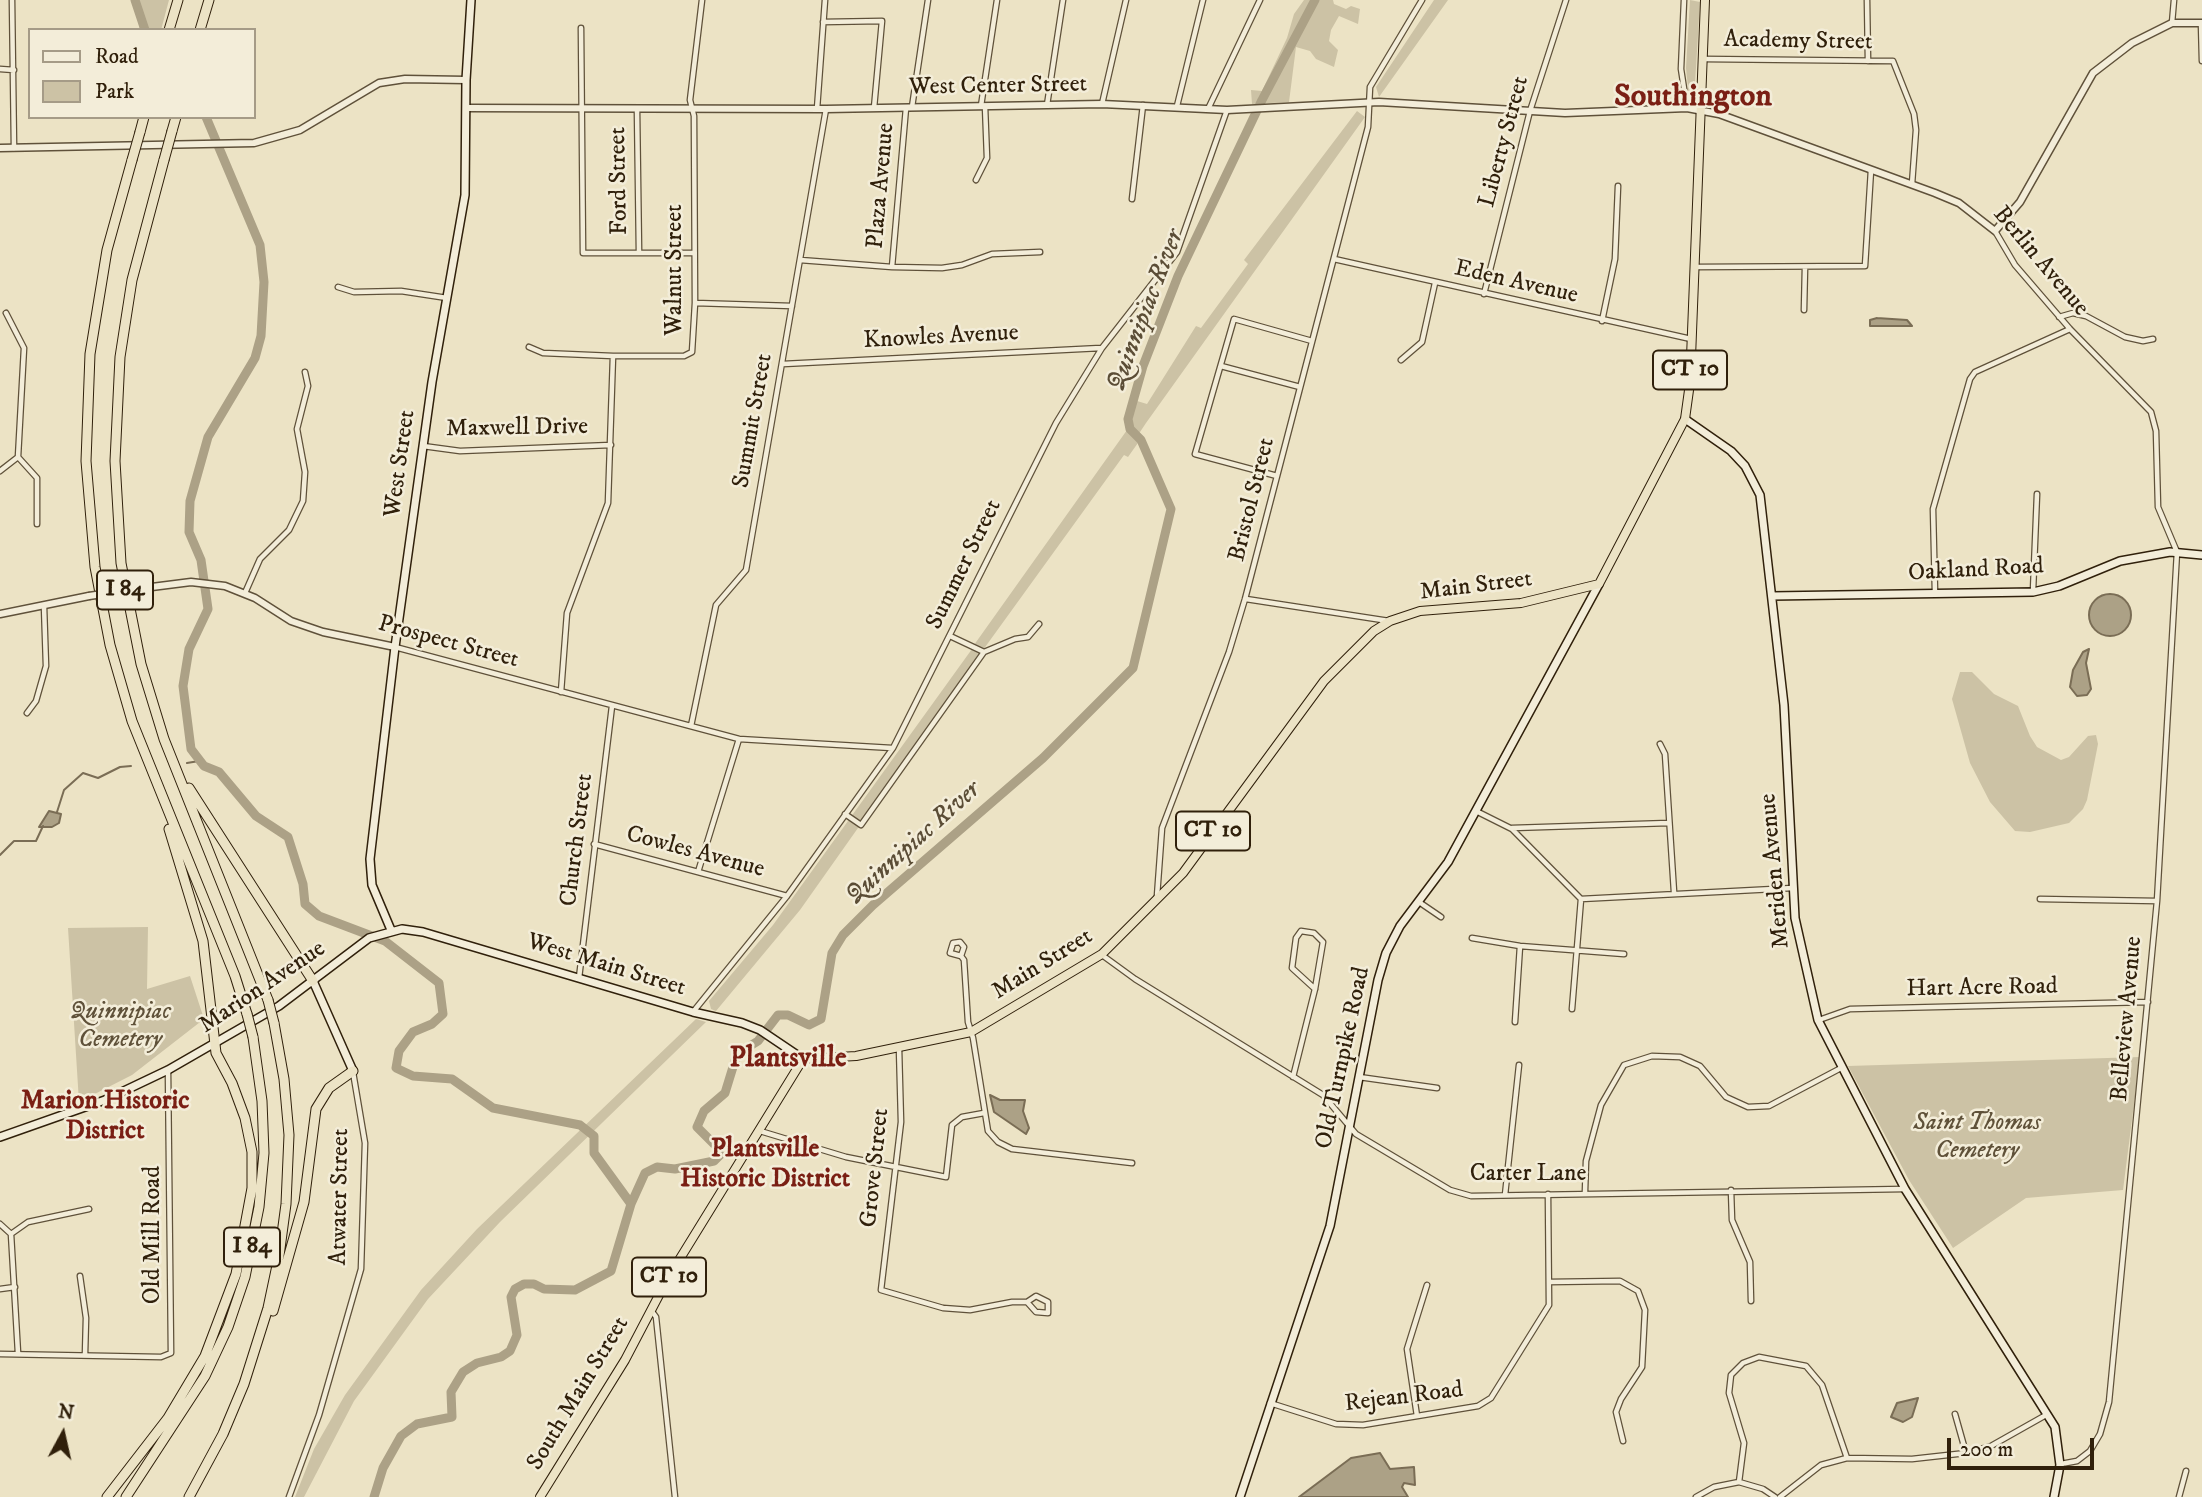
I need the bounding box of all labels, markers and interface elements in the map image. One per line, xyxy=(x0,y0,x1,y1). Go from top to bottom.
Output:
street label: Academy Street xyxy=(1723,26,1873,58)
legend xyxy=(28,28,256,119)
text: Road xyxy=(95,44,139,70)
street label: West Center Street xyxy=(909,71,1087,103)
street label: Liberty Street xyxy=(1474,73,1536,211)
text: Park xyxy=(95,79,134,105)
district label: Southington xyxy=(1614,79,1772,117)
street label: Plaza Avenue xyxy=(862,122,902,250)
street label: Ford Street xyxy=(605,127,635,235)
street label: Berlin Avenue xyxy=(1986,201,2094,323)
street label: Walnut Street xyxy=(662,204,690,336)
water label: Quinnipiac River xyxy=(1102,226,1192,396)
street label: Eden Avenue xyxy=(1451,255,1581,311)
street label: Knowles Avenue xyxy=(863,320,1019,356)
road number: CT 10 xyxy=(1653,350,1727,390)
street label: Summit Street xyxy=(728,352,780,490)
street label: West Street xyxy=(379,408,423,520)
street label: Maxwell Drive xyxy=(446,413,588,445)
street label: Bristol Street xyxy=(1224,435,1282,565)
street label: Summer Street xyxy=(921,495,1009,635)
street label: Oakland Road xyxy=(1907,553,2045,589)
street label: Main Street xyxy=(1418,566,1534,608)
road number: I 84 xyxy=(97,570,153,610)
street label: Prospect Street xyxy=(374,610,522,676)
street label: Church Street xyxy=(556,772,600,908)
water label: Quinnipiac River xyxy=(840,775,988,913)
street label: Meriden Avenue xyxy=(1755,792,1797,950)
road number: CT 10 xyxy=(1176,811,1250,850)
street label: Cowles Avenue xyxy=(623,821,767,885)
street label: Main Street xyxy=(988,923,1098,1007)
street label: West Main Street xyxy=(523,928,689,1004)
street label: Marion Avenue xyxy=(195,935,331,1041)
street label: Belleview Avenue xyxy=(2106,935,2150,1103)
street label: Old Turnpike Road xyxy=(1311,964,1377,1152)
street label: Hart Acre Road xyxy=(1906,973,2058,1005)
park label: Quinnipiac Cemetery xyxy=(69,999,171,1055)
district label: Plantsville xyxy=(729,1043,847,1077)
district label: Marion Historic District xyxy=(21,1087,189,1148)
street label: Grove Street xyxy=(855,1107,897,1229)
park label: Saint Thomas Cemetery xyxy=(1913,1110,2041,1166)
street label: Atwater Street xyxy=(325,1128,357,1266)
district label: Plantsville Historic District xyxy=(680,1135,850,1196)
street label: Carter Lane xyxy=(1470,1161,1586,1189)
street label: Old Mill Road xyxy=(140,1166,168,1304)
road number: I 84 xyxy=(224,1228,280,1266)
road number: CT 10 xyxy=(632,1258,706,1296)
street label: South Main Street xyxy=(522,1312,636,1476)
street label: Rejean Road xyxy=(1343,1376,1465,1420)
north arrow xyxy=(28,1399,98,1469)
text: N xyxy=(57,1400,75,1425)
scale bar xyxy=(1950,1424,2097,1468)
text: 200 m xyxy=(1960,1437,2013,1463)

